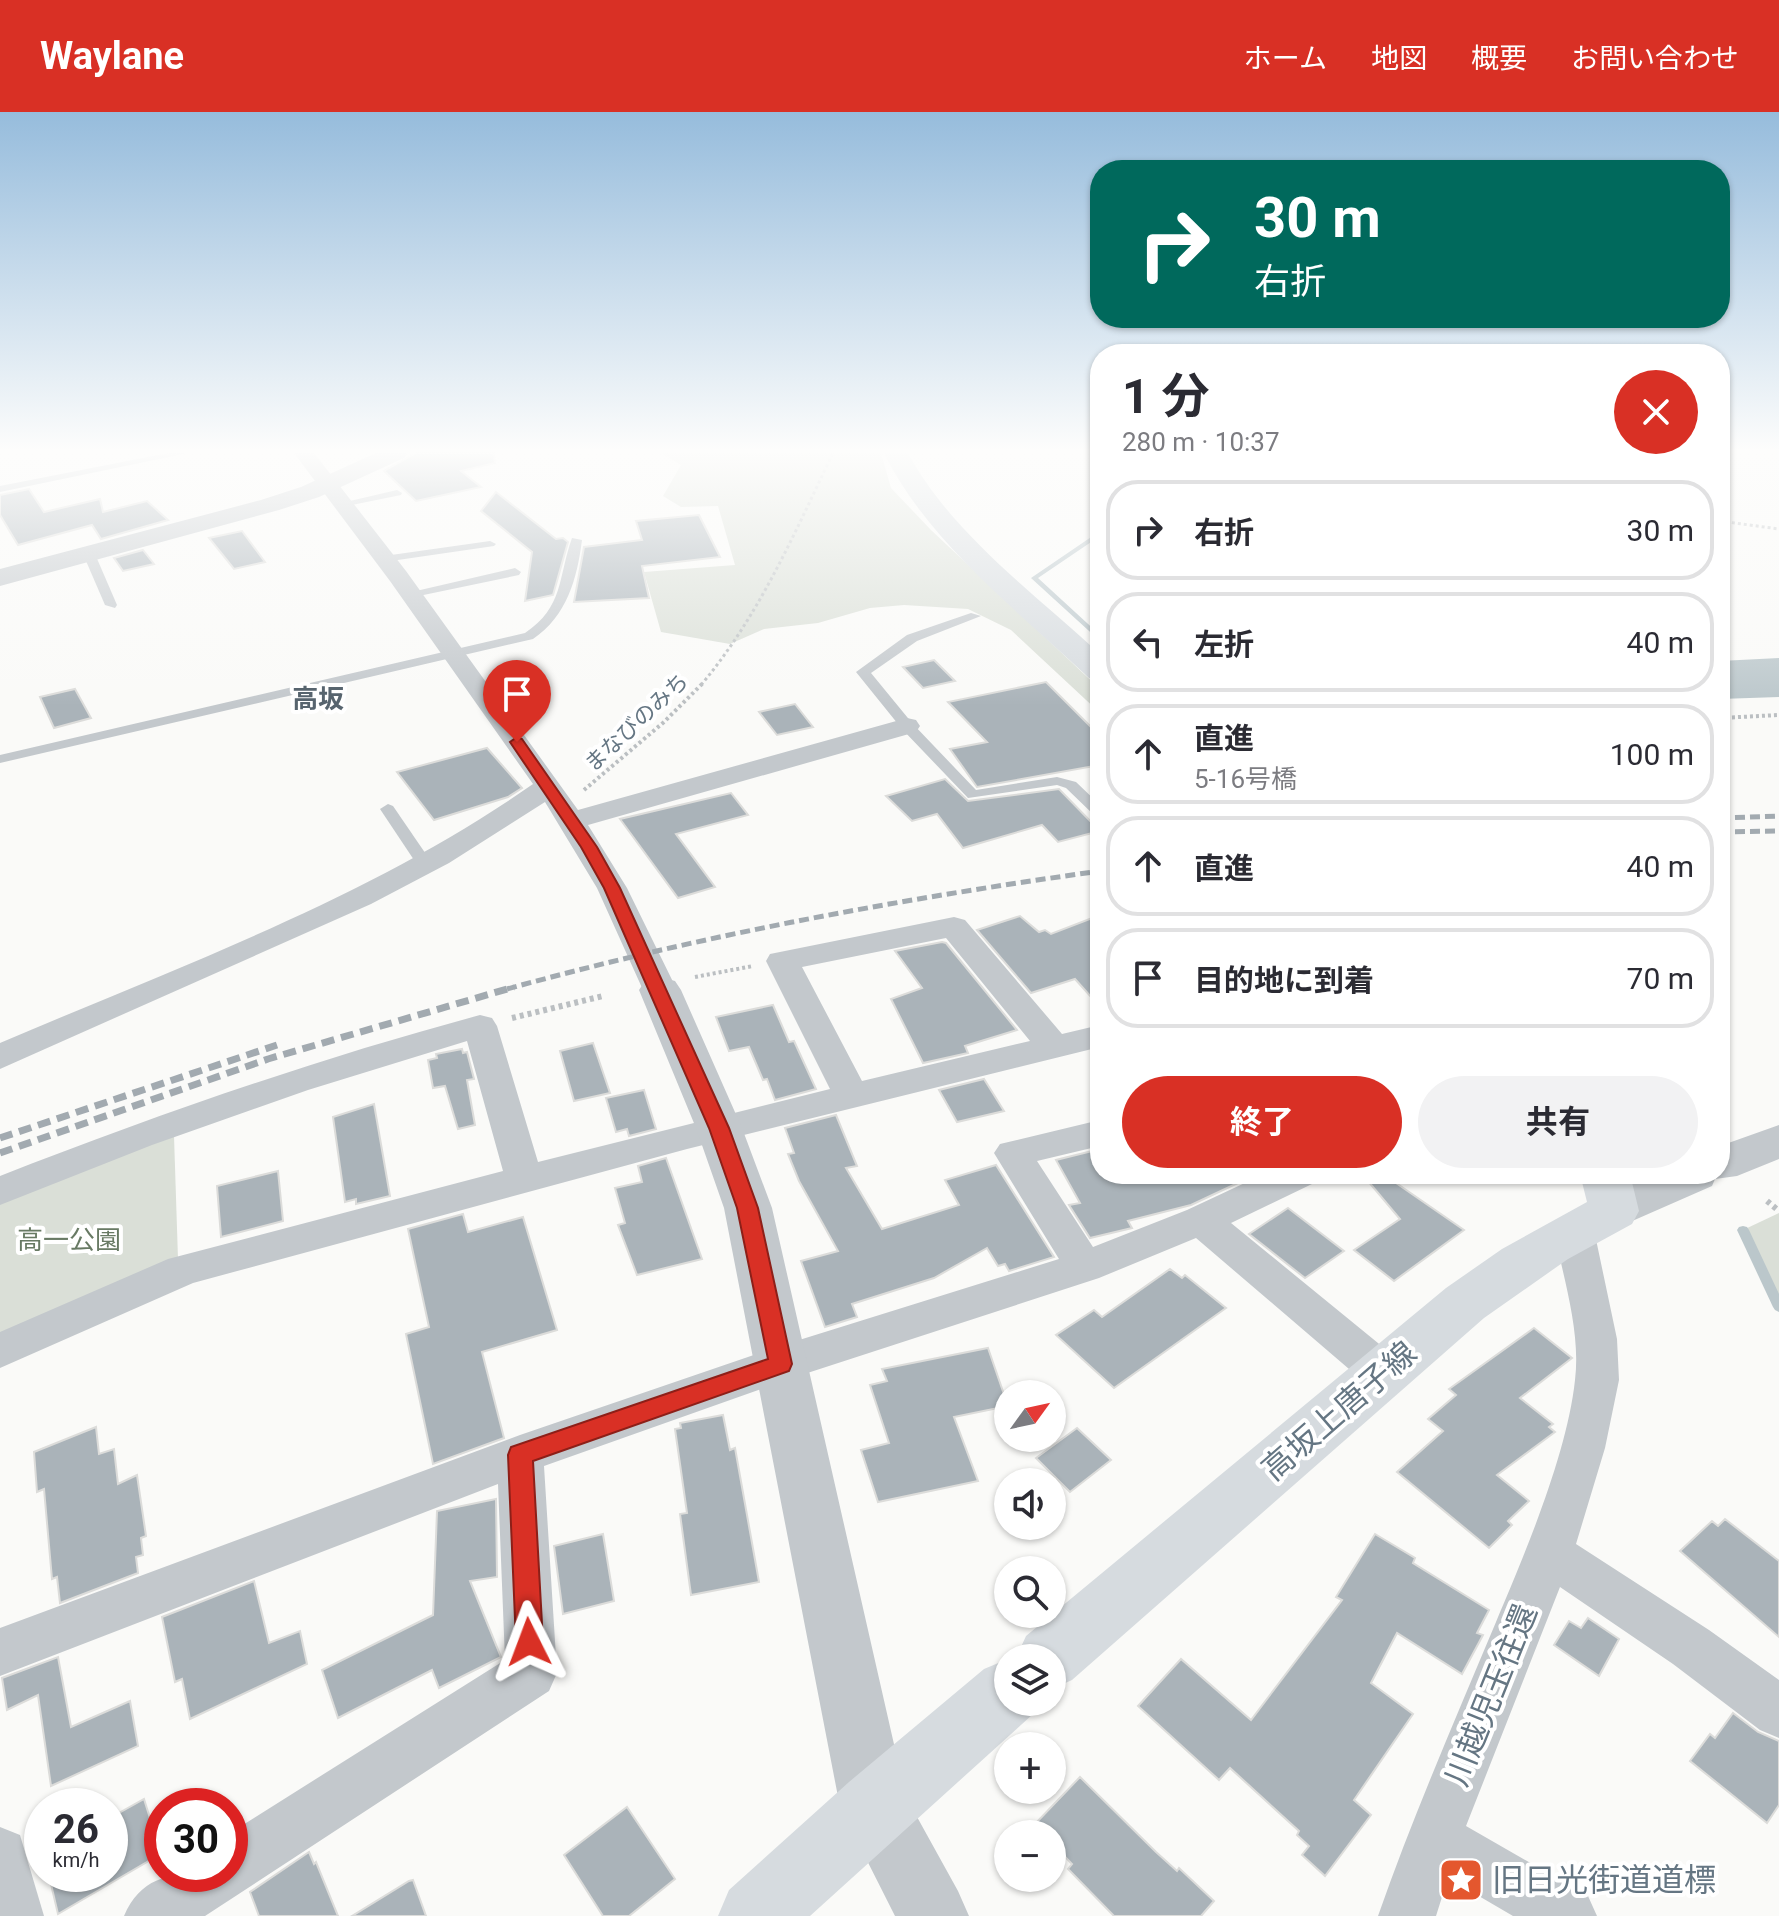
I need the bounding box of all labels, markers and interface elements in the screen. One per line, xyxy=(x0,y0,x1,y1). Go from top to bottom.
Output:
text: Waylane xyxy=(40,34,184,78)
text: ホーム xyxy=(1244,42,1327,75)
text: 地図 xyxy=(1371,42,1427,75)
text: 概要 xyxy=(1471,42,1527,75)
text: お問い合わせ xyxy=(1571,42,1739,75)
text: 30 m xyxy=(1254,185,1381,251)
icon: right xyxy=(1122,192,1226,296)
text: 右折 xyxy=(1254,261,1326,303)
text: 1 分 xyxy=(1122,368,1209,425)
button: close xyxy=(1614,370,1698,454)
text: 280 m · 10:37 xyxy=(1122,427,1280,457)
icon: right xyxy=(1126,508,1170,552)
text: 30 m xyxy=(1627,513,1694,548)
text: 右折 xyxy=(1194,515,1254,550)
icon: left xyxy=(1126,620,1170,664)
text: 40 m xyxy=(1627,625,1694,660)
text: 左折 xyxy=(1194,627,1254,662)
pin xyxy=(483,660,551,742)
street label: まなびのみち xyxy=(580,668,693,777)
icon: arrive xyxy=(495,672,539,716)
district label: 高坂 xyxy=(292,684,344,714)
text: 直進 xyxy=(1194,721,1254,756)
icon: ahead xyxy=(1126,732,1170,776)
text: 100 m xyxy=(1610,737,1694,772)
text: 5-16号橋 xyxy=(1194,764,1297,794)
icon: ahead xyxy=(1126,844,1170,888)
text: 40 m xyxy=(1627,849,1694,884)
text: 直進 xyxy=(1194,851,1254,886)
icon: arrive xyxy=(1126,956,1170,1000)
text: 70 m xyxy=(1627,961,1694,996)
text: 目的地に到着 xyxy=(1194,963,1374,998)
button: 終了 xyxy=(1122,1076,1402,1168)
button: 共有 xyxy=(1418,1076,1698,1168)
park label: 高一公園 xyxy=(17,1225,121,1255)
street label: 高坂上唐子線 xyxy=(1254,1334,1424,1488)
north arrow xyxy=(994,1380,1066,1452)
map controls xyxy=(994,1380,1066,1892)
button: sound xyxy=(994,1468,1066,1540)
button: search xyxy=(994,1556,1066,1628)
street label: 川越児玉往還 xyxy=(1437,1599,1545,1791)
position arrow xyxy=(487,1600,571,1684)
button: layers xyxy=(994,1644,1066,1716)
button: + xyxy=(994,1732,1066,1804)
speed limit sign: 30 xyxy=(144,1788,248,1892)
text: 26 xyxy=(53,1806,99,1853)
button: − xyxy=(994,1820,1066,1892)
text: km/h xyxy=(53,1848,99,1872)
place icon: 旧日光街道道標 xyxy=(1437,1856,1485,1904)
place label: 旧日光街道道標 xyxy=(1492,1861,1716,1899)

